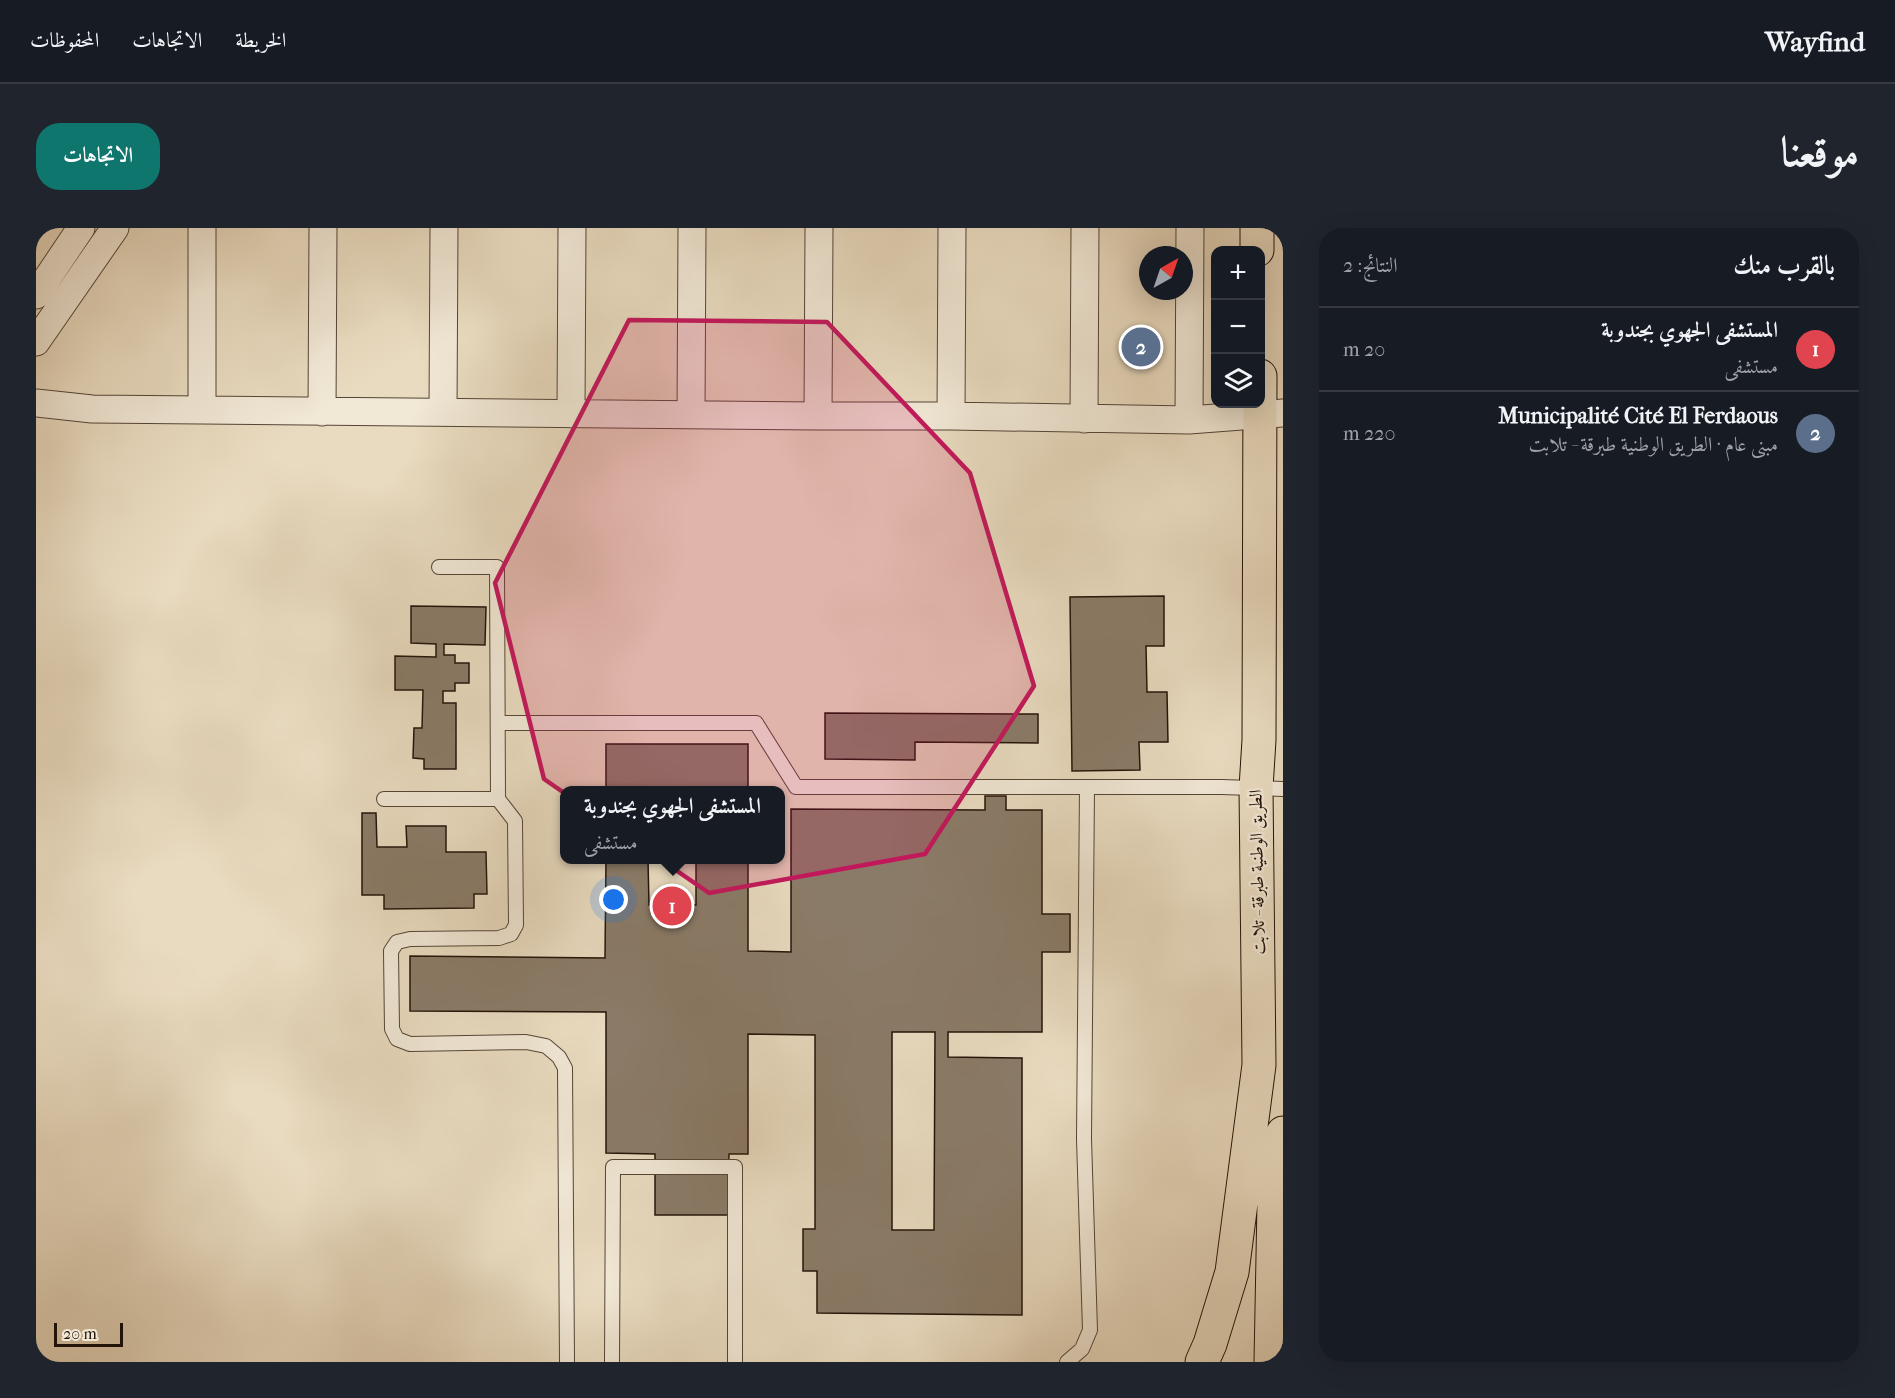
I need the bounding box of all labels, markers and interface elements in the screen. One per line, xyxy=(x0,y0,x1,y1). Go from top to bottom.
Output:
text: Wayfind xyxy=(1765,25,1865,58)
text: المحفوظات xyxy=(30,28,99,52)
text: الاتجاهات xyxy=(132,28,202,52)
text: الخريطة xyxy=(235,28,286,52)
button: الاتجاهات xyxy=(36,123,160,190)
text: موقعنا xyxy=(1781,128,1859,177)
north arrow xyxy=(1139,246,1193,300)
map controls xyxy=(1211,246,1265,408)
button: + xyxy=(1211,246,1265,300)
text: بالقرب منك xyxy=(1733,250,1835,281)
text: النتائج: 2 xyxy=(1343,254,1398,277)
button: − xyxy=(1211,300,1265,354)
text: المستشفى الجهوي بجندوبة xyxy=(1601,317,1778,343)
pin: 2 xyxy=(1122,324,1160,370)
text: 20 m xyxy=(1343,338,1385,361)
text: 1 xyxy=(1812,338,1819,361)
button: layers xyxy=(1211,354,1265,408)
text: مستشفى xyxy=(1725,355,1778,378)
text: Municipalité Cité El Ferdaous xyxy=(1498,403,1778,429)
text: 220 m xyxy=(1343,422,1396,445)
text: 2 xyxy=(1810,422,1821,445)
text: مبنى عام · الطريق الوطنية طبرقة - تلابت xyxy=(1529,433,1778,456)
popup xyxy=(560,786,785,864)
street label: الطريق الوطنية طبرقة - تلابت xyxy=(1246,789,1270,955)
text: المستشفى الجهوي بجندوبة xyxy=(584,793,761,819)
text: مستشفى xyxy=(584,831,637,854)
pin: 1 xyxy=(652,884,692,928)
your location xyxy=(599,885,628,914)
scale bar xyxy=(54,1320,123,1348)
text: 20 m xyxy=(63,1324,97,1343)

